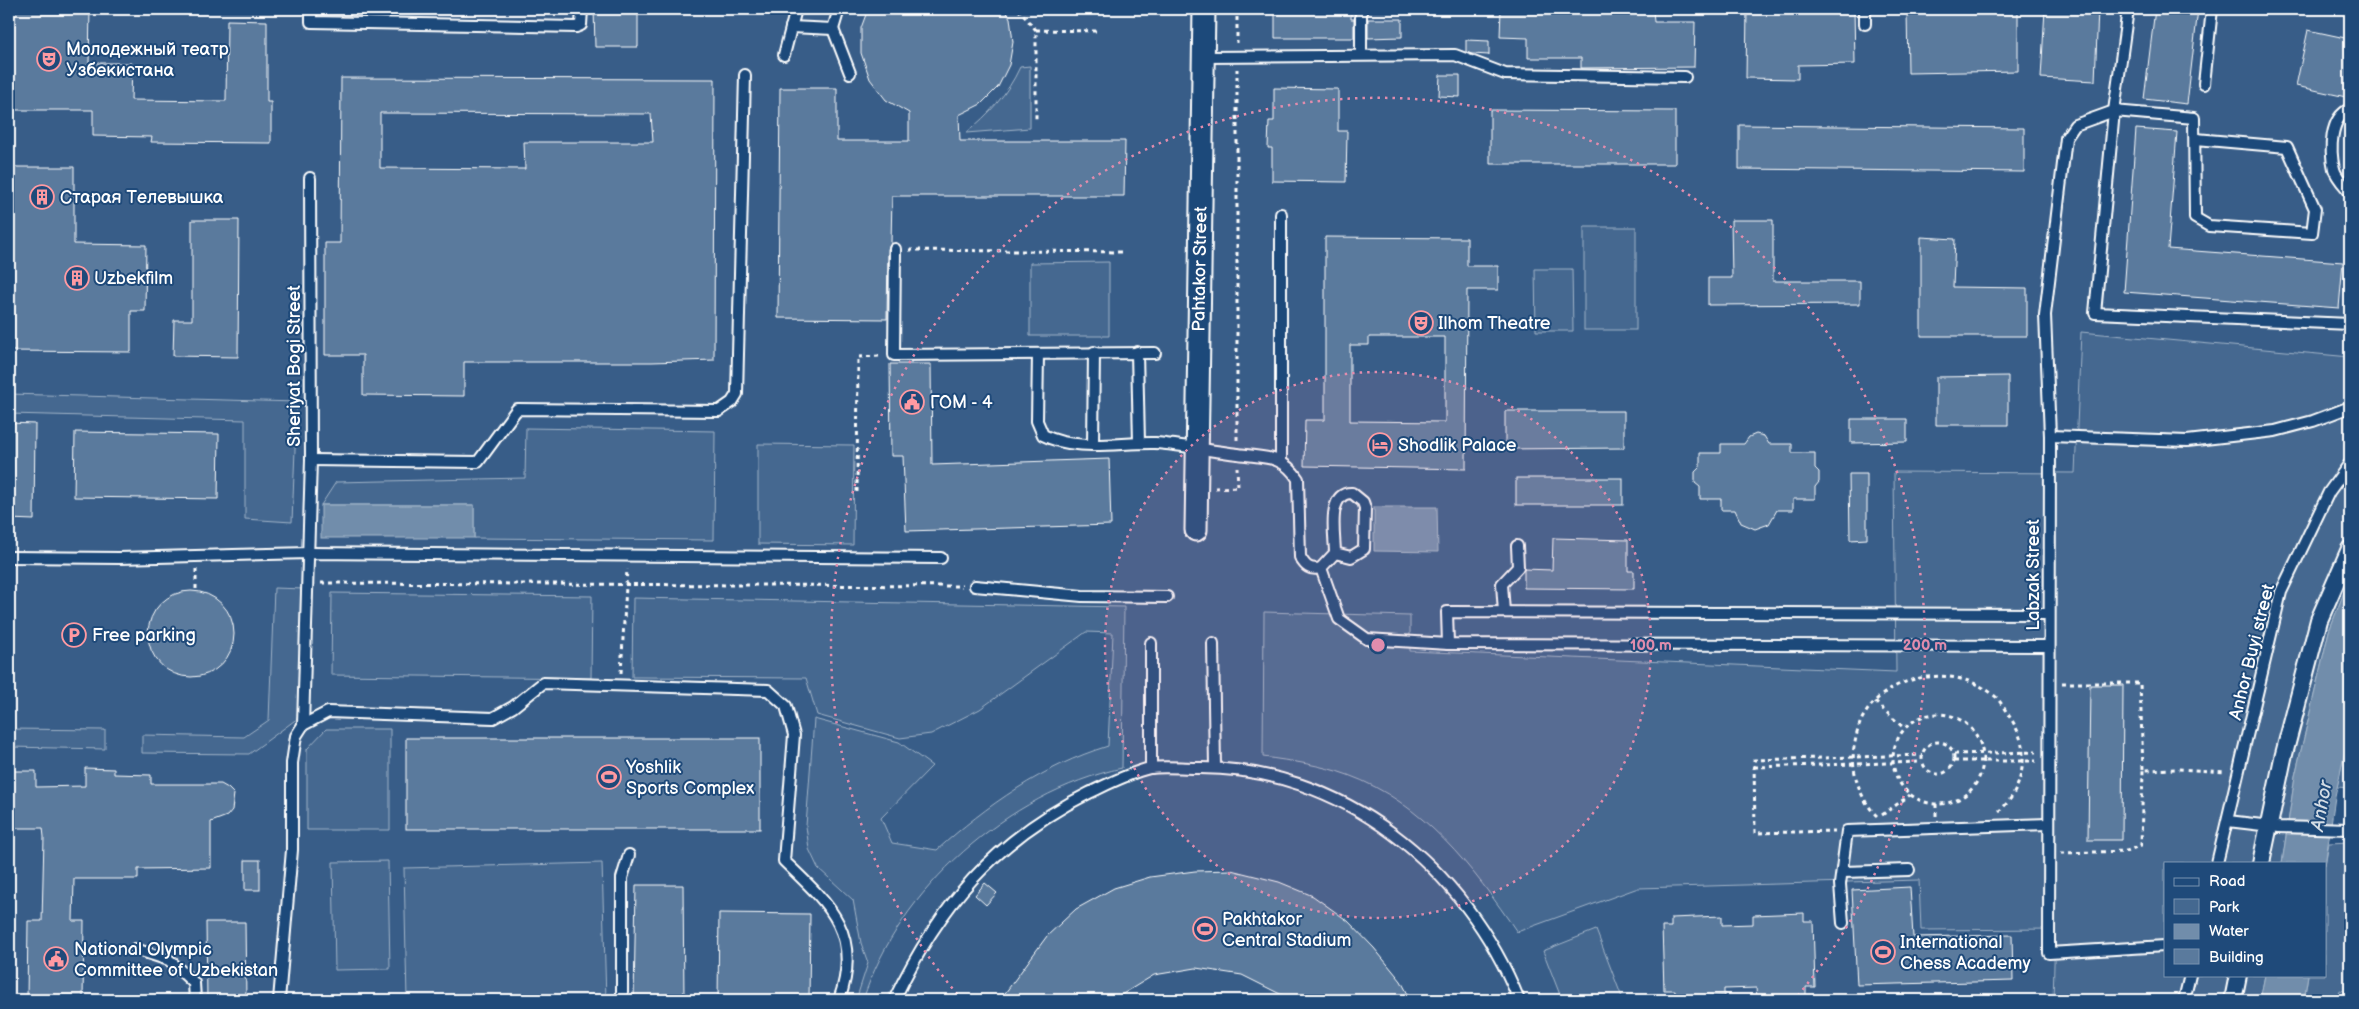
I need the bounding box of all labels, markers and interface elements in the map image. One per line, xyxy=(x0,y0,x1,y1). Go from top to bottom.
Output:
place label: Молодежный театр Узбекистана xyxy=(66,39,229,81)
theatre icon: Молодежный театр Узбекистана xyxy=(36,46,62,72)
building icon: Старая Телевышка xyxy=(29,184,55,210)
place label: Старая Телевышка xyxy=(60,187,224,208)
street label: Pahtakor Street xyxy=(1188,206,1212,332)
building icon: Uzbekfilm xyxy=(64,265,90,291)
place label: Uzbekfilm xyxy=(94,268,173,289)
street label: Sheriyat Bogi Street xyxy=(284,285,305,447)
theatre icon: Ilhom Theatre xyxy=(1408,310,1434,336)
place label: Ilhom Theatre xyxy=(1438,313,1551,334)
public building icon: ГОМ - 4 xyxy=(899,389,925,415)
place label: ГОМ - 4 xyxy=(930,392,993,413)
hotel icon: Shodlik Palace xyxy=(1367,432,1393,458)
place label: Shodlik Palace xyxy=(1398,435,1517,456)
street label: Labzak Street xyxy=(2023,519,2044,631)
street label: Anhor Buyi street xyxy=(2225,581,2279,722)
parking icon: Free parking xyxy=(61,622,87,648)
place label: Free parking xyxy=(92,625,196,646)
centre of rings xyxy=(1369,636,1387,654)
text: 100 m xyxy=(1630,636,1672,655)
text: 200 m xyxy=(1903,636,1947,655)
place label: Yoshlik Sports Complex xyxy=(625,757,755,799)
sports icon: Yoshlik Sports Complex xyxy=(596,764,622,790)
water label: Anhor xyxy=(2306,778,2338,834)
legend xyxy=(2164,862,2326,976)
text: Road xyxy=(2209,872,2245,891)
text: Park xyxy=(2209,898,2240,917)
place label: Pakhtakor Central Stadium xyxy=(1222,909,1352,951)
sports icon: Pakhtakor Central Stadium xyxy=(1192,916,1218,942)
text: Water xyxy=(2209,922,2249,941)
place label: International Chess Academy xyxy=(1900,932,2031,974)
place label: National Olympic Committee of Uzbekistan xyxy=(74,939,278,981)
sports icon: International Chess Academy xyxy=(1870,939,1896,965)
public building icon: National Olympic Committee of Uzbekistan xyxy=(43,946,69,972)
text: Building xyxy=(2209,948,2264,967)

